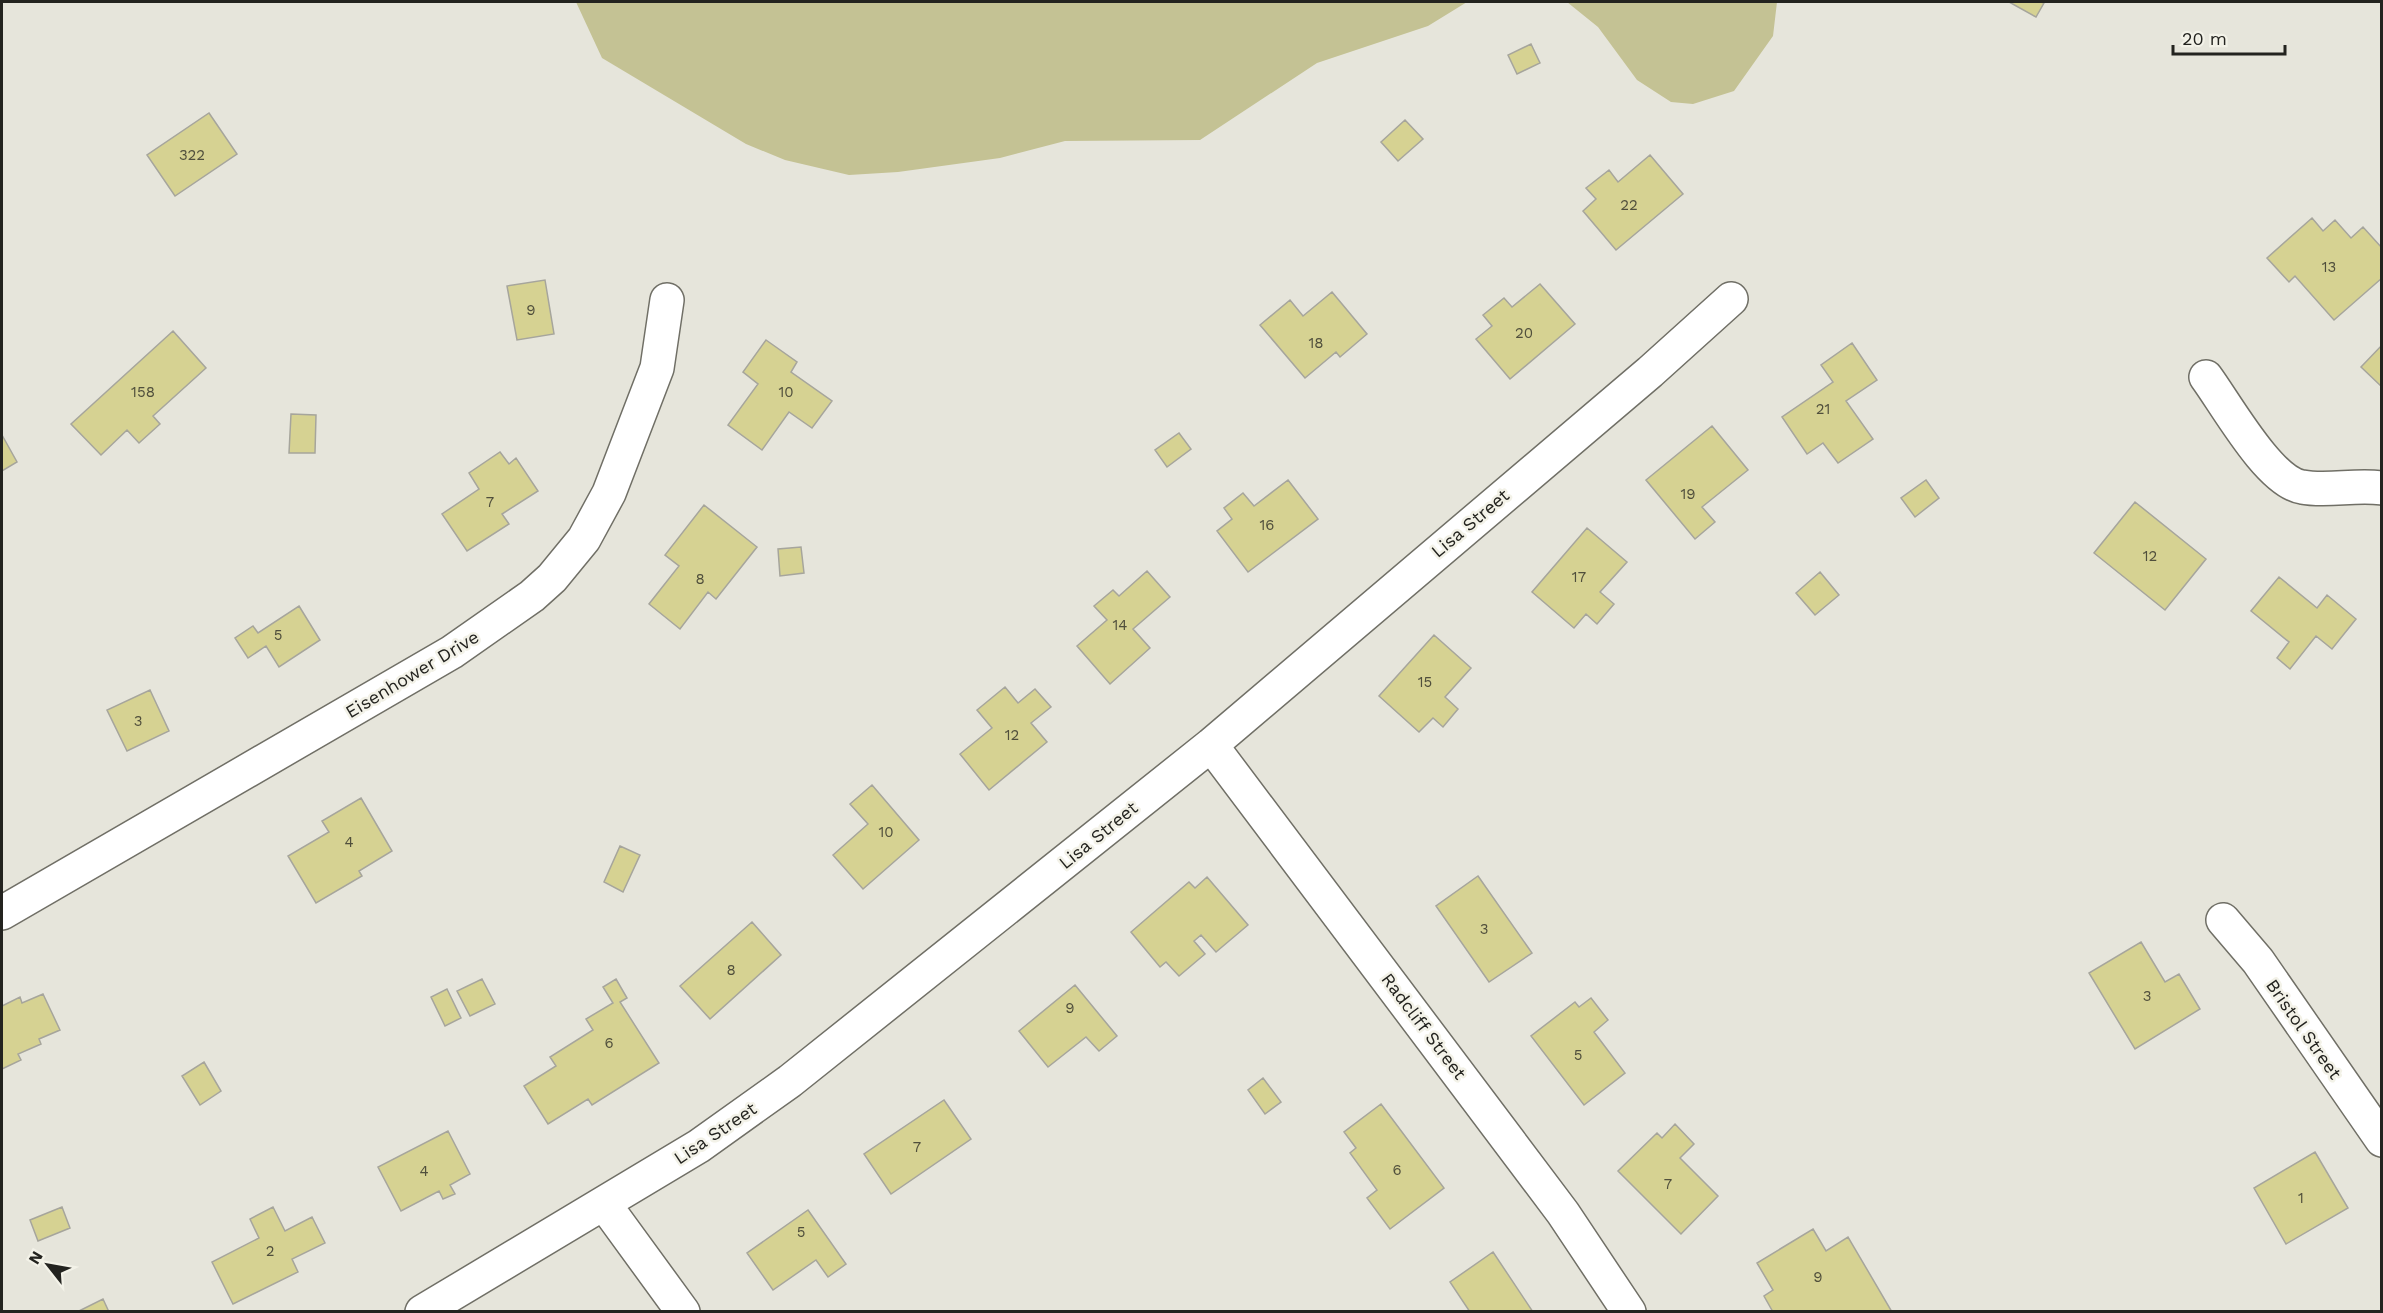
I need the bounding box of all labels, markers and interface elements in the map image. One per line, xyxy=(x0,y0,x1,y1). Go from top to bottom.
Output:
scale bar xyxy=(2173,18,2286,56)
text: 20 m xyxy=(2182,28,2227,49)
house number: 322 xyxy=(179,146,205,164)
house number: 22 xyxy=(1620,196,1638,214)
house number: 13 xyxy=(2322,258,2336,276)
house number: 9 xyxy=(526,301,536,319)
house number: 20 xyxy=(1515,324,1533,342)
house number: 18 xyxy=(1308,334,1324,352)
house number: 158 xyxy=(131,383,155,401)
house number: 10 xyxy=(778,383,794,401)
house number: 21 xyxy=(1816,400,1830,418)
street label: Lisa Street xyxy=(1427,484,1514,562)
house number: 19 xyxy=(1680,485,1696,503)
house number: 7 xyxy=(486,493,494,511)
house number: 16 xyxy=(1260,516,1274,534)
house number: 12 xyxy=(2143,547,2157,565)
house number: 17 xyxy=(1572,568,1586,586)
house number: 8 xyxy=(695,570,705,588)
house number: 14 xyxy=(1112,616,1128,634)
house number: 5 xyxy=(274,626,282,644)
street label: Eisenhower Drive xyxy=(341,626,483,722)
house number: 15 xyxy=(1418,673,1432,691)
house number: 3 xyxy=(134,712,142,730)
house number: 12 xyxy=(1005,726,1019,744)
street label: Lisa Street xyxy=(1054,797,1142,873)
house number: 10 xyxy=(878,823,894,841)
house number: 4 xyxy=(344,833,354,851)
house number: 3 xyxy=(1480,920,1488,938)
house number: 8 xyxy=(726,961,736,979)
street label: Radcliff Street xyxy=(1377,969,1471,1084)
street label: Bristol Street xyxy=(2262,975,2346,1083)
house number: 3 xyxy=(2143,987,2151,1005)
house number: 9 xyxy=(1065,999,1075,1017)
house number: 6 xyxy=(604,1034,614,1052)
house number: 5 xyxy=(1574,1046,1582,1064)
street label: Lisa Street xyxy=(670,1097,761,1168)
house number: 7 xyxy=(913,1138,921,1156)
house number: 6 xyxy=(1392,1161,1402,1179)
house number: 4 xyxy=(419,1162,429,1180)
house number: 7 xyxy=(1664,1175,1672,1193)
house number: 1 xyxy=(2298,1189,2304,1207)
house number: 5 xyxy=(797,1223,805,1241)
north arrow xyxy=(18,1235,78,1295)
house number: 2 xyxy=(266,1242,274,1260)
text: N xyxy=(24,1248,47,1268)
house number: 9 xyxy=(1813,1268,1823,1286)

